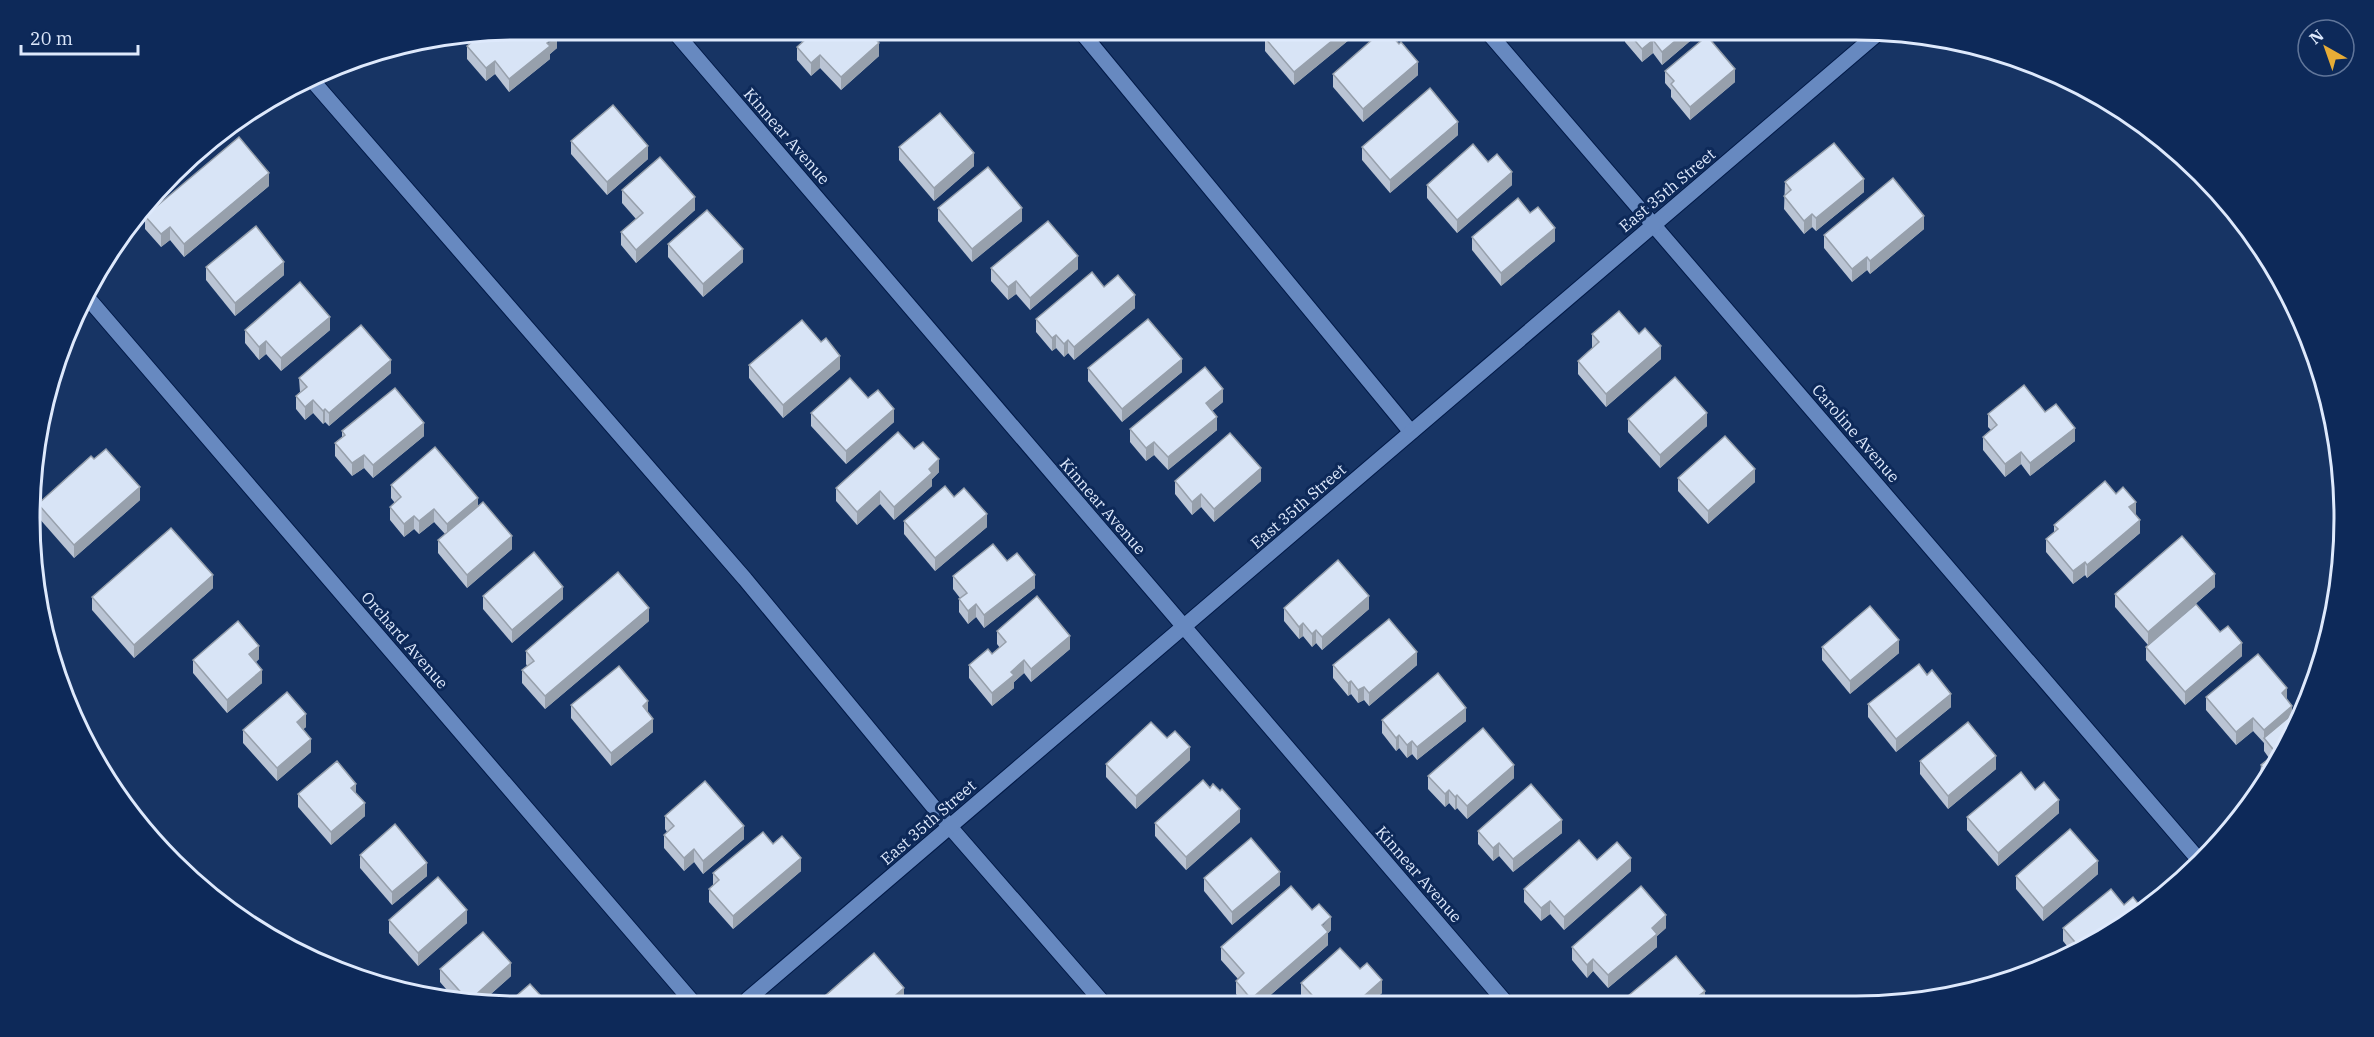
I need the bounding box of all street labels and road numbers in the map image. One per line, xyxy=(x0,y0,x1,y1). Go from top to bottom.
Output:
street label: Kinnear Avenue xyxy=(740,84,834,188)
street label: East 35th Street xyxy=(1615,144,1719,236)
street label: Caroline Avenue xyxy=(1808,380,1904,486)
street label: Kinnear Avenue xyxy=(1056,454,1150,558)
street label: East 35th Street xyxy=(1246,459,1350,553)
street label: Orchard Avenue xyxy=(357,587,453,693)
street label: East 35th Street xyxy=(876,775,980,869)
street label: Kinnear Avenue xyxy=(1372,822,1466,926)

